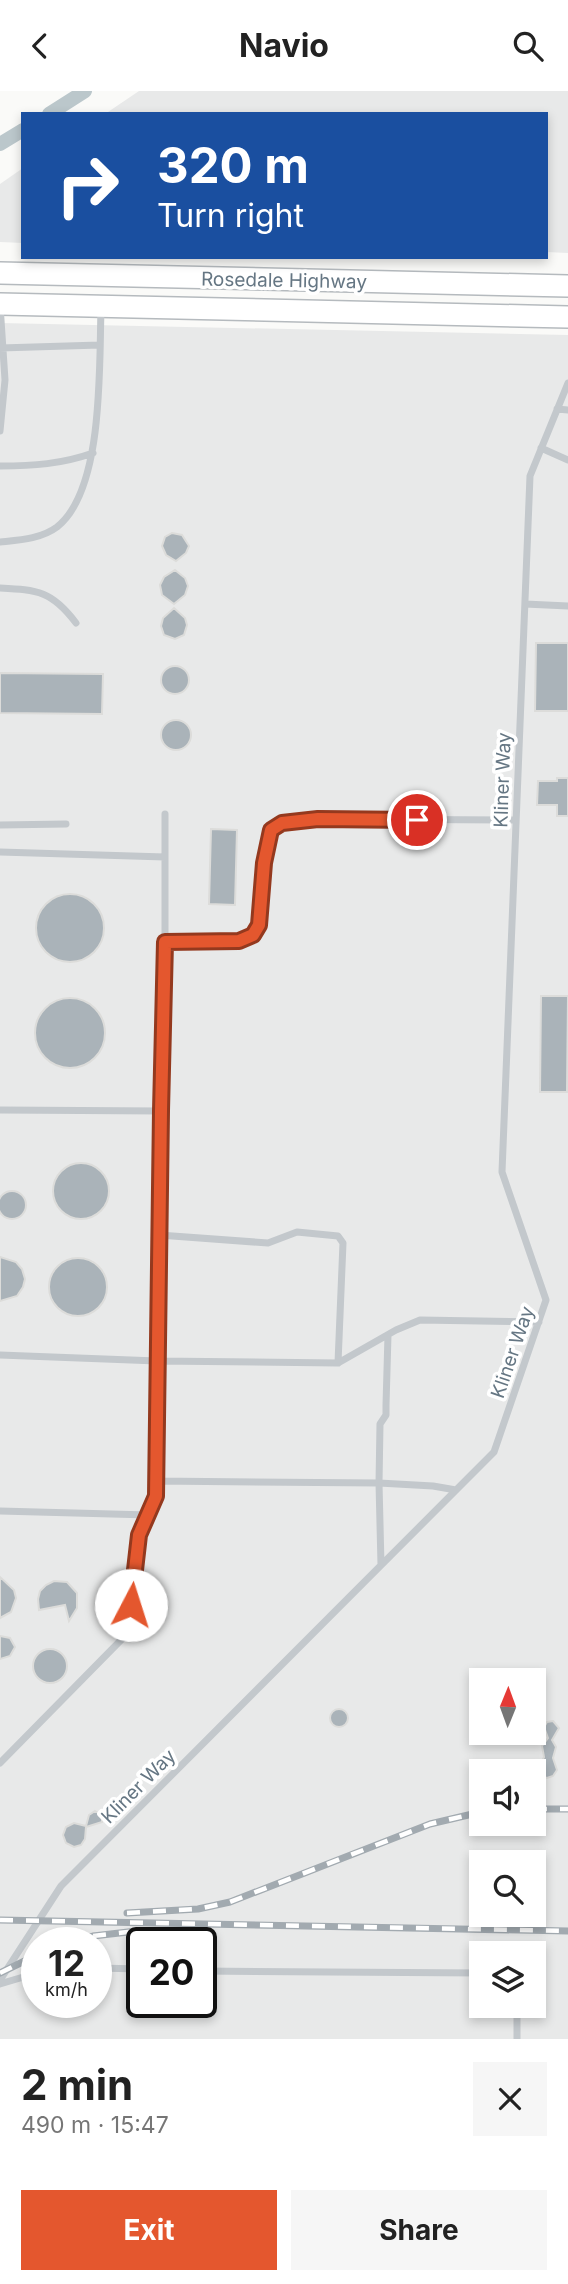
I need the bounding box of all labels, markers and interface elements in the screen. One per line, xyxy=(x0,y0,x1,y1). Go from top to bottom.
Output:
text: Navio xyxy=(239,26,329,65)
icon: back xyxy=(21,27,59,65)
icon: search xyxy=(509,27,547,65)
text: 320 m xyxy=(157,136,309,195)
icon: right xyxy=(42,140,133,231)
text: Turn right xyxy=(157,196,304,235)
street label: Rosedale Highway xyxy=(201,268,368,293)
street label: Kliner Way xyxy=(489,732,516,828)
pin xyxy=(387,790,447,850)
icon: arrive xyxy=(398,801,436,839)
street label: Kliner Way xyxy=(486,1303,539,1401)
position arrow xyxy=(94,1568,168,1642)
north arrow xyxy=(469,1668,546,1745)
map controls xyxy=(469,1668,546,2018)
street label: Kliner Way xyxy=(96,1744,181,1828)
button: sound xyxy=(469,1759,546,1836)
button: search xyxy=(469,1850,546,1927)
speed limit sign: 20 xyxy=(126,1927,217,2018)
button: layers xyxy=(469,1941,546,2018)
text: 12 xyxy=(48,1942,85,1984)
text: km/h xyxy=(45,1979,88,2000)
text: 2 min xyxy=(21,2059,133,2110)
button: close xyxy=(473,2062,547,2136)
text: 490 m · 15:47 xyxy=(21,2111,169,2139)
button: Exit xyxy=(21,2190,277,2270)
button: Share xyxy=(291,2190,547,2270)

